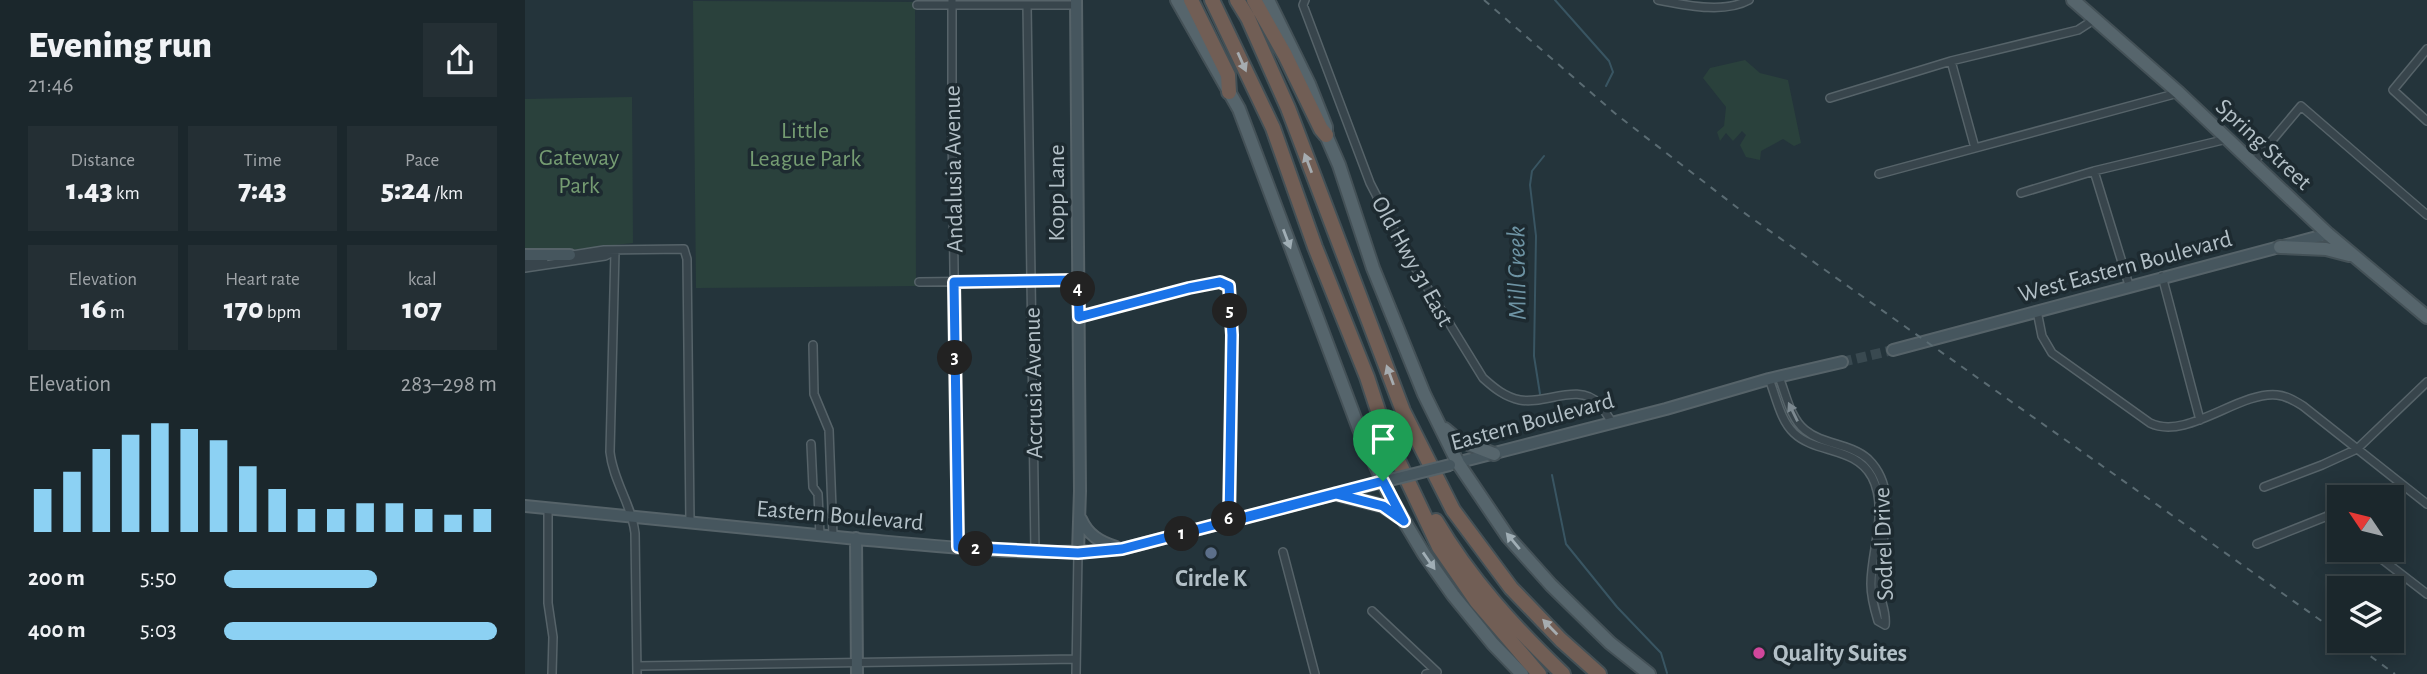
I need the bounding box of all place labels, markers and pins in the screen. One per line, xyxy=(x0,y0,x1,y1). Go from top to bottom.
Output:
pin: 4 xyxy=(1061,272,1095,306)
pin: 5 xyxy=(1213,294,1247,328)
pin: 3 xyxy=(937,340,973,376)
pin xyxy=(1353,409,1413,481)
pin: 6 xyxy=(1211,502,1247,536)
pin: 1 xyxy=(1165,516,1199,552)
pin: 2 xyxy=(959,532,993,566)
marker: Circle K xyxy=(1203,545,1219,561)
place label: Circle K xyxy=(1175,567,1248,591)
place label: Quality Suites xyxy=(1773,642,1907,666)
marker: Quality Suites xyxy=(1751,645,1767,661)

